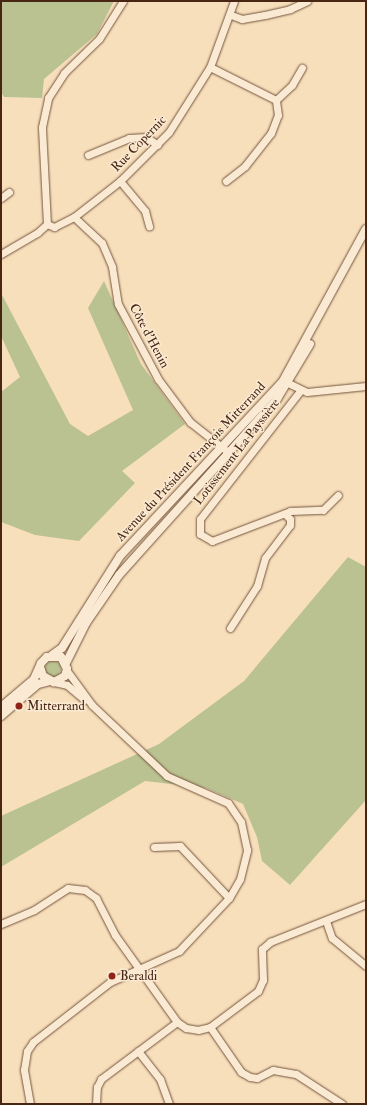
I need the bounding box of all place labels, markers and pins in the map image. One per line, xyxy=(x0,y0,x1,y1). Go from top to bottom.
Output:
place label: Mitterrand xyxy=(27,698,85,714)
marker: Mitterrand xyxy=(14,701,24,711)
place label: Beraldi xyxy=(120,968,157,984)
marker: Beraldi xyxy=(107,971,117,981)

